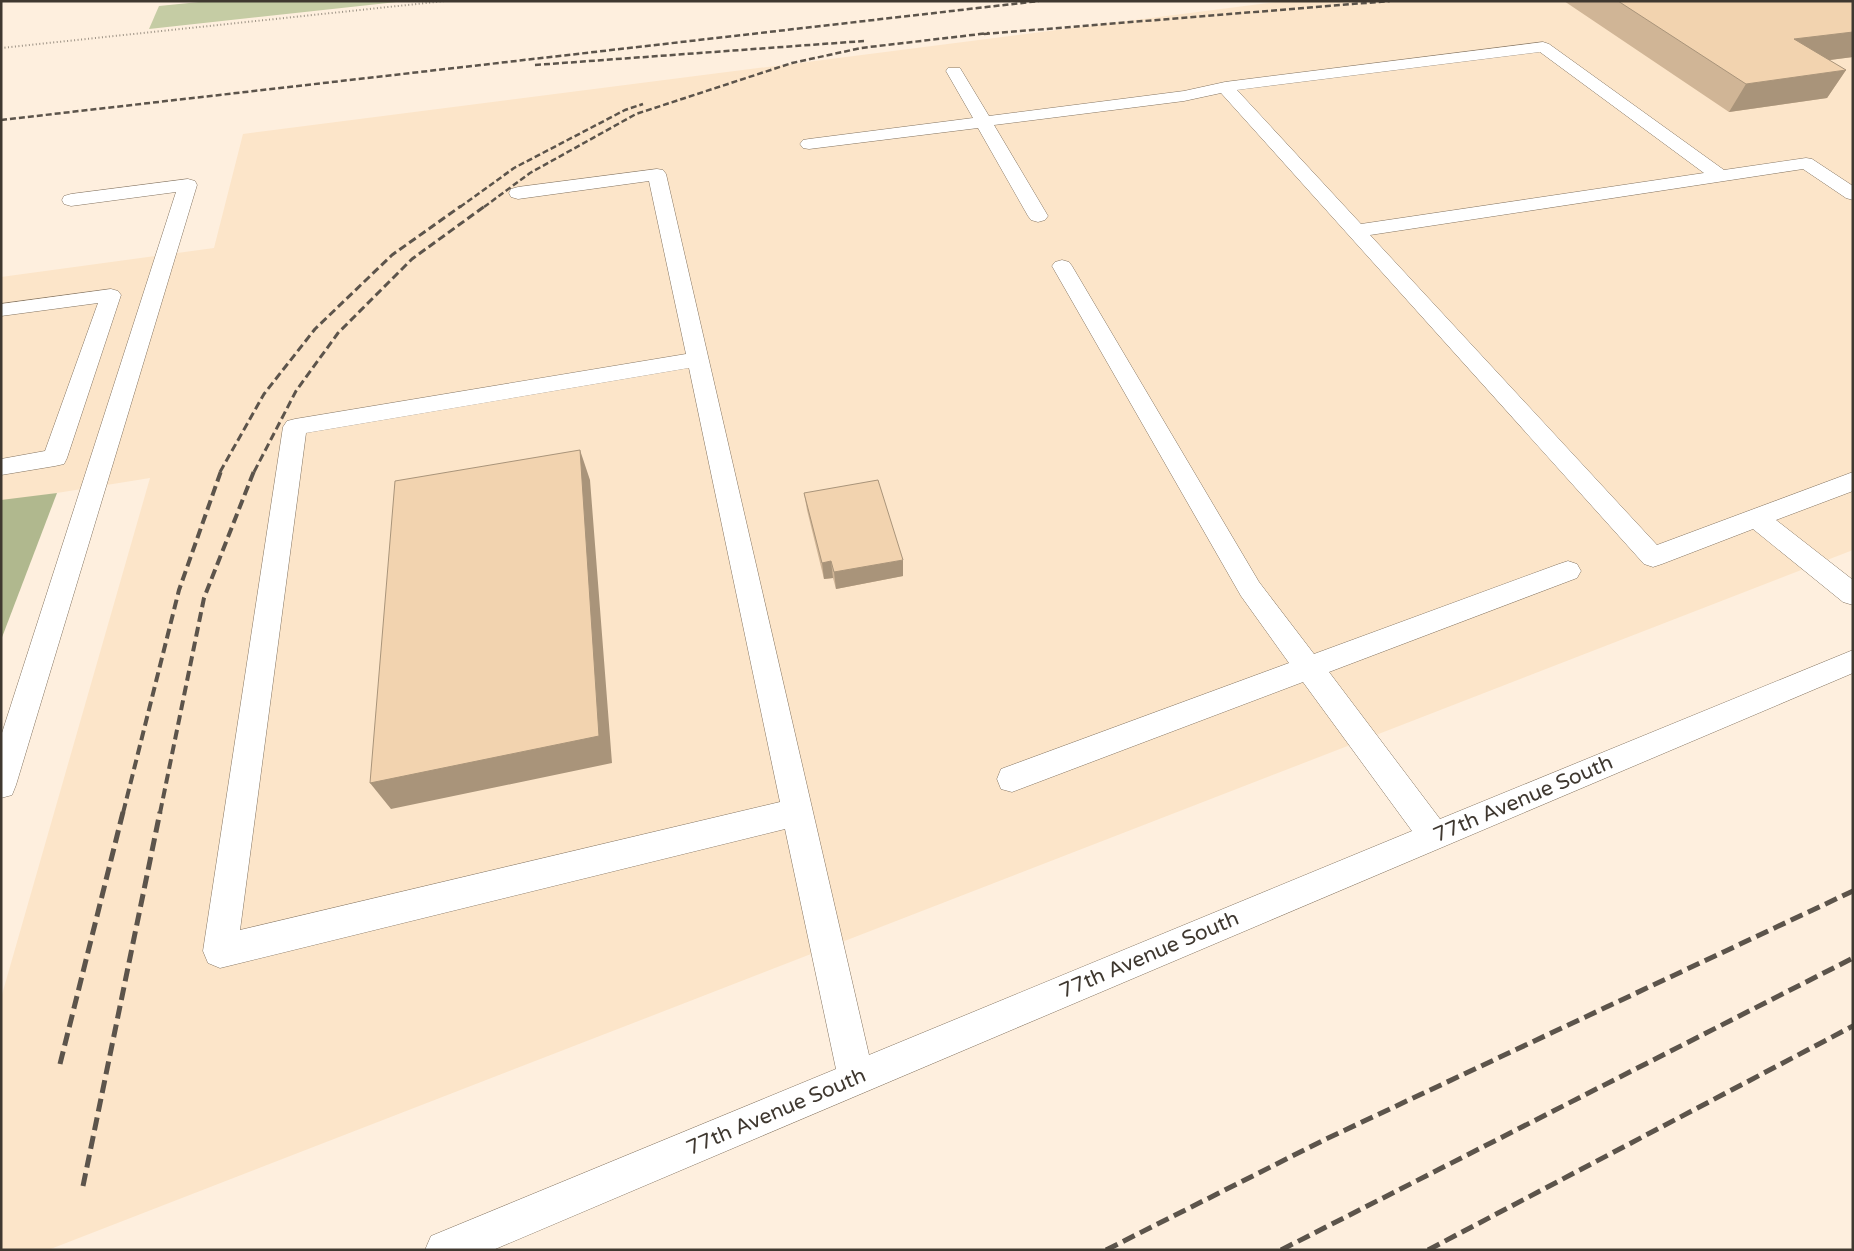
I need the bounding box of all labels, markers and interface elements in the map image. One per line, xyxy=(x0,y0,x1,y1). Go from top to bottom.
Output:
street label: 77th Avenue South xyxy=(1429,750,1617,848)
street label: 77th Avenue South xyxy=(1055,906,1243,1004)
street label: 77th Avenue South xyxy=(682,1063,870,1161)

